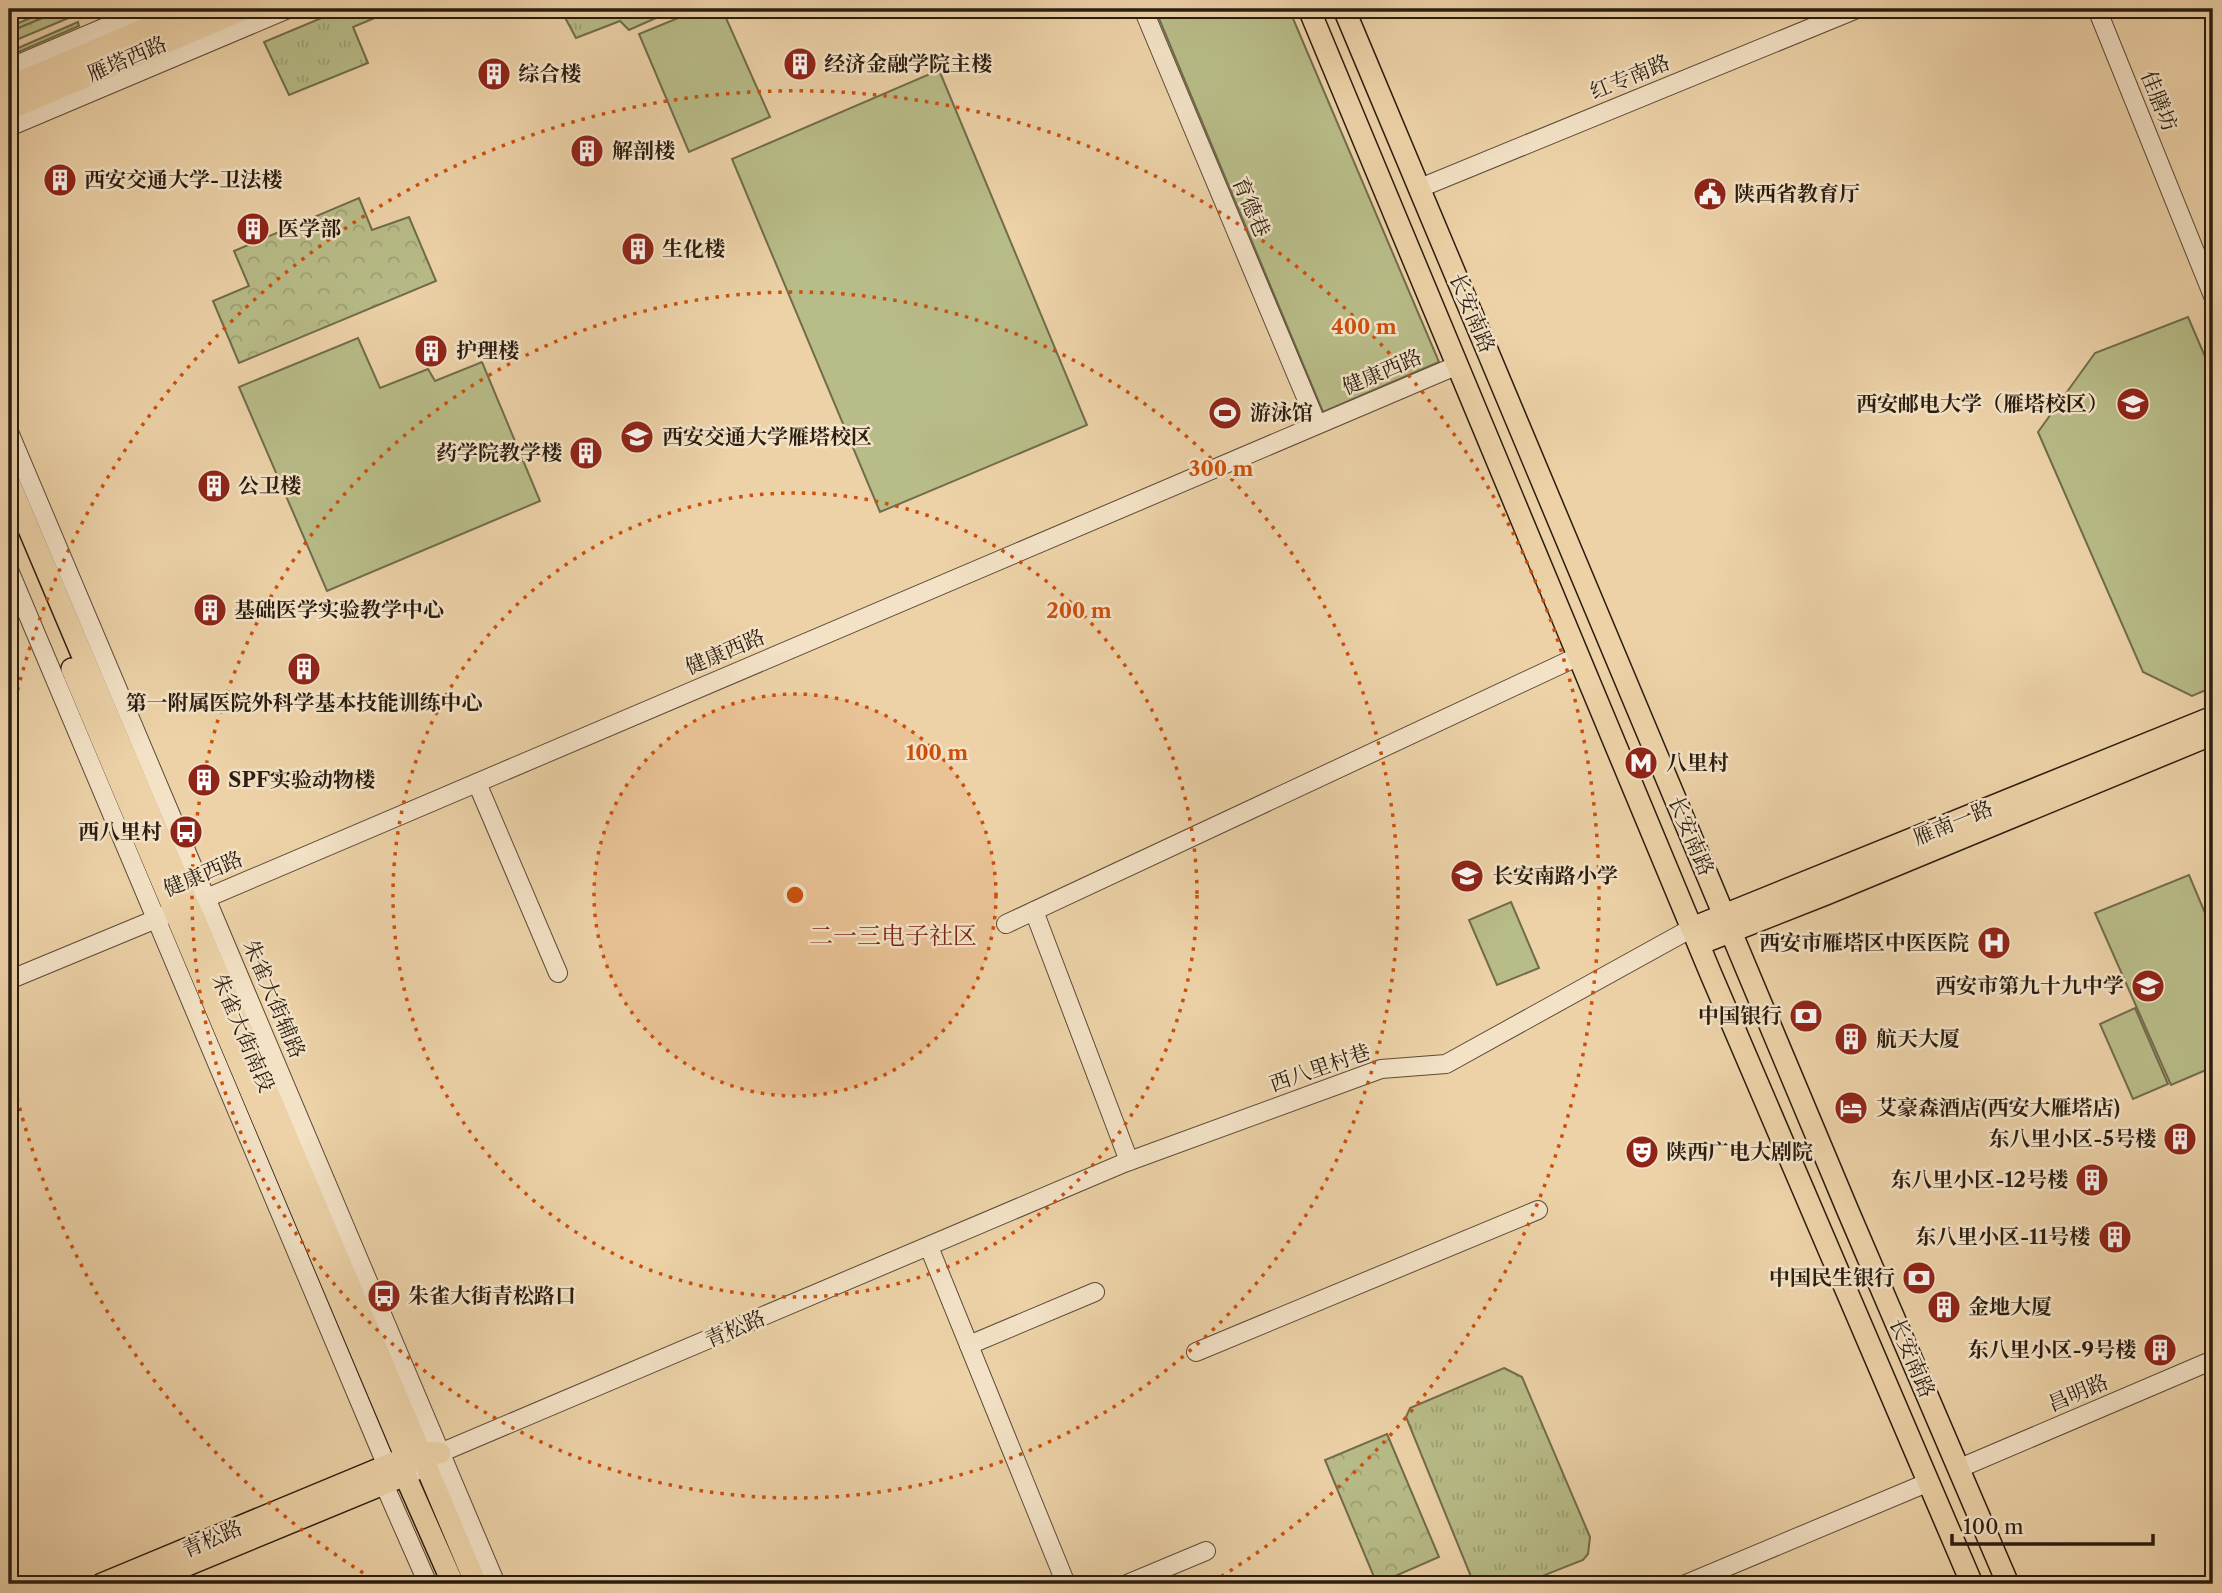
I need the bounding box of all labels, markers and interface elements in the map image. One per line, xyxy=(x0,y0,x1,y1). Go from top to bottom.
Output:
street label: 雁塔西路 xyxy=(83,31,170,86)
building icon: 经济金融学院主楼 xyxy=(781,45,819,83)
street label: 红专南路 xyxy=(1586,49,1673,104)
place label: 经济金融学院主楼 xyxy=(824,51,992,76)
building icon: 综合楼 xyxy=(475,55,513,93)
place label: 综合楼 xyxy=(518,61,581,86)
street label: 佳膳坊 xyxy=(2136,67,2183,135)
building icon: 解剖楼 xyxy=(568,132,606,170)
place label: 解剖楼 xyxy=(612,138,675,163)
building icon: 西安交通大学-卫法楼 xyxy=(41,161,79,199)
place label: 西安交通大学-卫法楼 xyxy=(84,167,282,192)
street label: 育德巷 xyxy=(1228,173,1275,241)
public building icon: 陕西省教育厅 xyxy=(1691,175,1729,213)
place label: 陕西省教育厅 xyxy=(1734,181,1860,206)
building icon: 医学部 xyxy=(234,210,272,248)
place label: 医学部 xyxy=(278,216,341,241)
building icon: 生化楼 xyxy=(619,230,657,268)
place label: 生化楼 xyxy=(662,236,725,261)
street label: 长安南路 xyxy=(1445,269,1500,356)
text: 400 m xyxy=(1331,314,1397,339)
building icon: 护理楼 xyxy=(412,332,450,370)
place label: 护理楼 xyxy=(456,338,519,363)
street label: 健康西路 xyxy=(1338,344,1425,399)
school or university icon: 西安邮电大学（雁塔校区） xyxy=(2114,385,2152,423)
place label: 西安邮电大学（雁塔校区） xyxy=(1856,391,2108,416)
sports icon: 游泳馆 xyxy=(1206,394,1244,432)
place label: 游泳馆 xyxy=(1250,400,1313,425)
school or university icon: 西安交通大学雁塔校区 xyxy=(618,418,656,456)
place label: 西安交通大学雁塔校区 xyxy=(662,424,872,449)
building icon: 药学院教学楼 xyxy=(567,434,605,472)
place label: 药学院教学楼 xyxy=(436,440,562,465)
text: 300 m xyxy=(1189,456,1253,481)
building icon: 公卫楼 xyxy=(195,467,233,505)
place label: 公卫楼 xyxy=(238,473,301,498)
building icon: 基础医学实验教学中心 xyxy=(191,591,229,629)
place label: 基础医学实验教学中心 xyxy=(234,597,444,622)
text: 200 m xyxy=(1046,598,1112,623)
street label: 健康西路 xyxy=(681,624,768,679)
building icon: 第一附属医院外科学基本技能训练中心 xyxy=(285,650,323,688)
place label: 第一附属医院外科学基本技能训练中心 xyxy=(126,690,483,715)
text: 100 m xyxy=(906,740,968,765)
metro station icon: 八里村 xyxy=(1622,744,1660,782)
place label: 八里村 xyxy=(1666,750,1729,775)
building icon: SPF实验动物楼 xyxy=(185,761,223,799)
place label: SPF实验动物楼 xyxy=(228,767,375,792)
street label: 长安南路 xyxy=(1664,792,1719,879)
street label: 雁南一路 xyxy=(1909,795,1996,850)
bus stop icon: 西八里村 xyxy=(167,813,205,851)
place label: 西八里村 xyxy=(78,819,162,844)
street label: 健康西路 xyxy=(159,846,246,901)
school or university icon: 长安南路小学 xyxy=(1448,857,1486,895)
place label: 长安南路小学 xyxy=(1492,863,1618,888)
centre of rings xyxy=(783,883,807,907)
district label: 二一三电子社区 xyxy=(809,921,977,950)
hospital icon: 西安市雁塔区中医医院 xyxy=(1975,924,2013,962)
place label: 西安市雁塔区中医医院 xyxy=(1759,930,1969,955)
street label: 朱雀大街辅路 xyxy=(238,936,311,1062)
school or university icon: 西安市第九十九中学 xyxy=(2129,967,2167,1005)
street label: 朱雀大街南段 xyxy=(207,970,280,1096)
place label: 西安市第九十九中学 xyxy=(1935,973,2124,998)
bank icon: 中国银行 xyxy=(1787,997,1825,1035)
place label: 中国银行 xyxy=(1698,1003,1782,1028)
building icon: 航天大厦 xyxy=(1832,1020,1870,1058)
place label: 航天大厦 xyxy=(1876,1026,1960,1051)
street label: 西八里村巷 xyxy=(1266,1039,1374,1096)
hotel icon: 艾豪森酒店(西安大雁塔店) xyxy=(1832,1089,1870,1127)
place label: 艾豪森酒店(西安大雁塔店) xyxy=(1876,1095,2120,1120)
building icon: 东八里小区-5号楼 xyxy=(2161,1120,2199,1158)
place label: 东八里小区-5号楼 xyxy=(1988,1126,2156,1151)
theatre icon: 陕西广电大剧院 xyxy=(1623,1133,1661,1171)
place label: 陕西广电大剧院 xyxy=(1666,1139,1813,1164)
building icon: 东八里小区-12号楼 xyxy=(2073,1161,2111,1199)
place label: 东八里小区-12号楼 xyxy=(1890,1167,2068,1192)
building icon: 东八里小区-11号楼 xyxy=(2096,1218,2134,1256)
place label: 东八里小区-11号楼 xyxy=(1915,1224,2090,1249)
bank icon: 中国民生银行 xyxy=(1900,1259,1938,1297)
place label: 中国民生银行 xyxy=(1769,1265,1895,1290)
bus stop icon: 朱雀大街青松路口 xyxy=(365,1277,403,1315)
place label: 朱雀大街青松路口 xyxy=(408,1283,576,1308)
building icon: 金地大厦 xyxy=(1925,1288,1963,1326)
place label: 金地大厦 xyxy=(1968,1294,2052,1319)
street label: 青松路 xyxy=(701,1305,769,1352)
street label: 长安南路 xyxy=(1885,1314,1940,1401)
building icon: 东八里小区-9号楼 xyxy=(2141,1331,2179,1369)
place label: 东八里小区-9号楼 xyxy=(1967,1337,2136,1362)
street label: 昌明路 xyxy=(2044,1369,2112,1416)
scale bar xyxy=(1952,1502,2154,1546)
text: 100 m xyxy=(1963,1514,2024,1539)
street label: 青松路 xyxy=(178,1515,246,1562)

